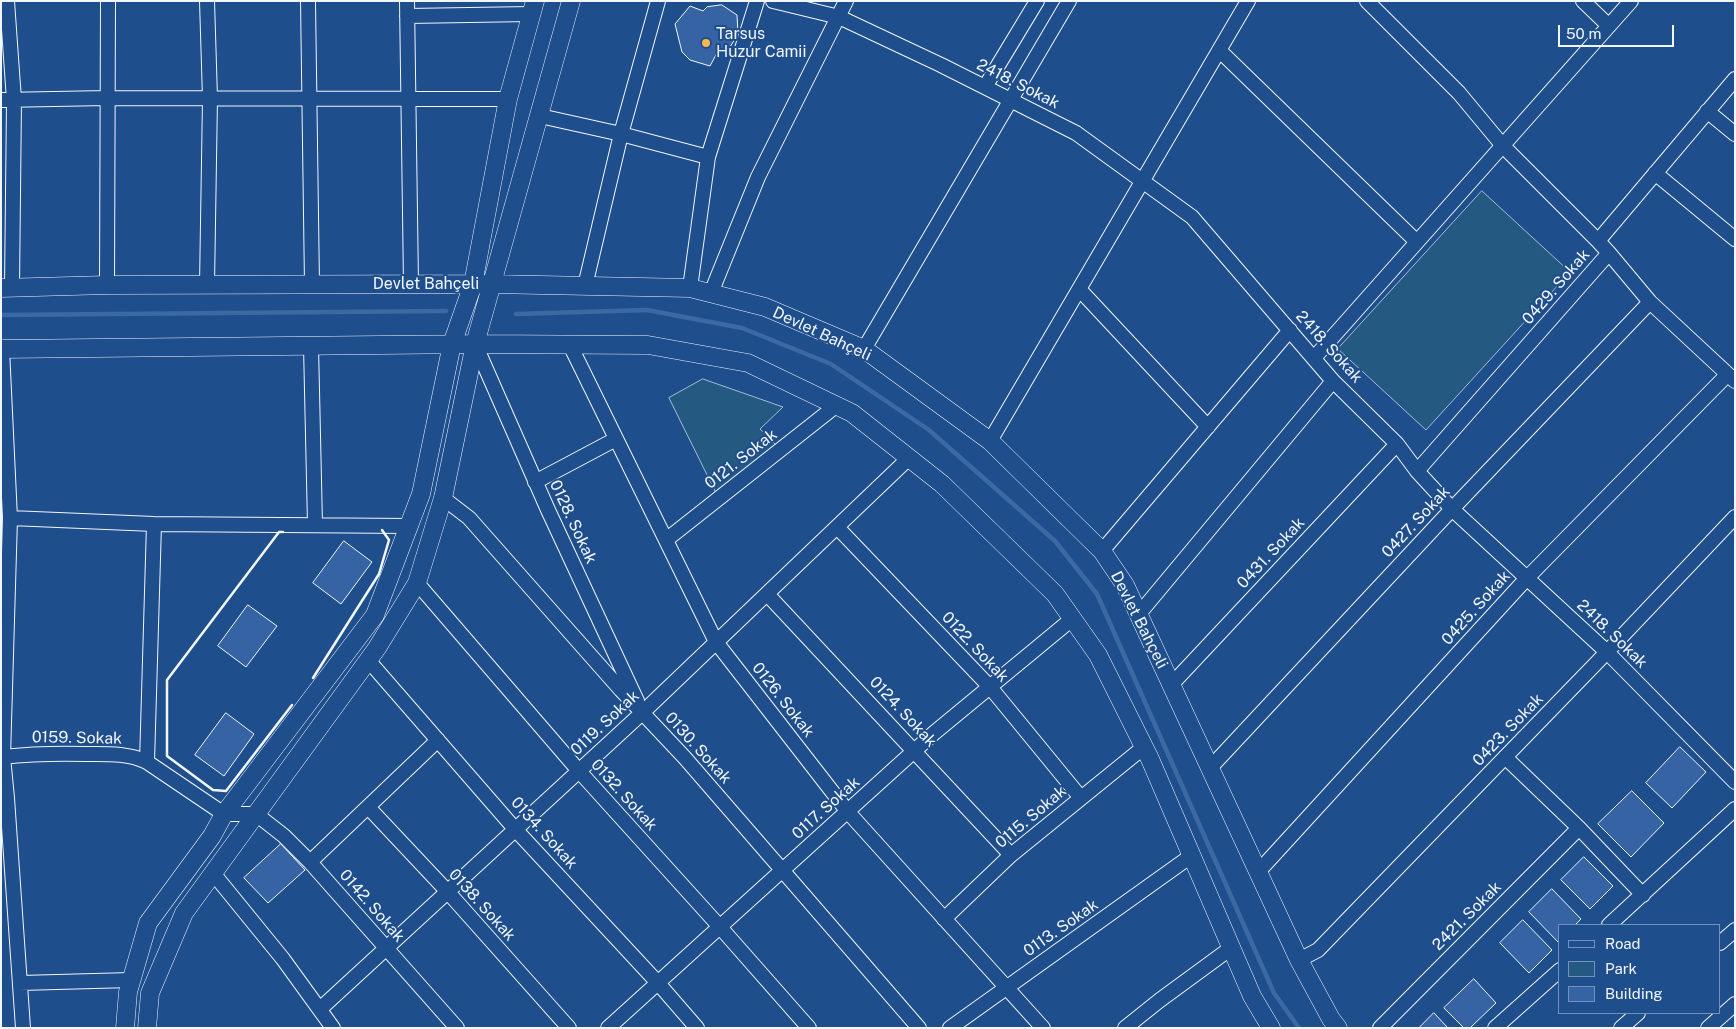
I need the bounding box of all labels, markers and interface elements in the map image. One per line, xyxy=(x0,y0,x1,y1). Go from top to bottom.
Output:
scale bar xyxy=(1561,15,1677,47)
place label: Tarsus Huzur Camii xyxy=(716,24,806,62)
text: 50 m xyxy=(1566,25,1601,42)
marker: Tarsus Huzur Camii xyxy=(700,37,712,49)
street label: 2418. Sokak xyxy=(973,55,1063,113)
street label: 0429. Sokak xyxy=(1518,246,1594,328)
street label: Devlet Bahçeli xyxy=(373,274,479,294)
street label: Devlet Bahçeli xyxy=(770,303,874,365)
street label: 2418. Sokak xyxy=(1292,307,1366,387)
street label: 0121. Sokak xyxy=(701,425,781,493)
street label: 0128. Sokak xyxy=(545,477,601,567)
street label: 0427. Sokak xyxy=(1378,482,1454,562)
street label: 0431. Sokak xyxy=(1233,513,1309,593)
street label: 0425. Sokak xyxy=(1438,567,1514,649)
street label: Devlet Bahçeli xyxy=(1106,568,1172,672)
street label: 2418. Sokak xyxy=(1573,596,1651,672)
street label: 0122. Sokak xyxy=(938,608,1012,686)
street label: 0126. Sokak xyxy=(748,659,818,741)
street label: 0124. Sokak xyxy=(865,673,941,751)
street label: 0119. Sokak xyxy=(567,686,643,760)
street label: 0423. Sokak xyxy=(1469,690,1547,770)
street label: 0130. Sokak xyxy=(661,708,735,788)
street label: 0159. Sokak xyxy=(32,728,122,748)
street label: 0132. Sokak xyxy=(587,755,661,835)
street label: 0117. Sokak xyxy=(788,773,864,843)
street label: 0115. Sokak xyxy=(992,782,1070,852)
street label: 0134. Sokak xyxy=(507,793,581,873)
street label: 0138. Sokak xyxy=(445,865,519,945)
street label: 0142. Sokak xyxy=(335,866,409,946)
street label: 2421. Sokak xyxy=(1429,878,1505,954)
street label: 0113. Sokak xyxy=(1020,895,1102,961)
legend xyxy=(1558,924,1721,1014)
text: Road xyxy=(1605,935,1641,952)
text: Park xyxy=(1605,960,1637,977)
text: Building xyxy=(1605,985,1663,1002)

